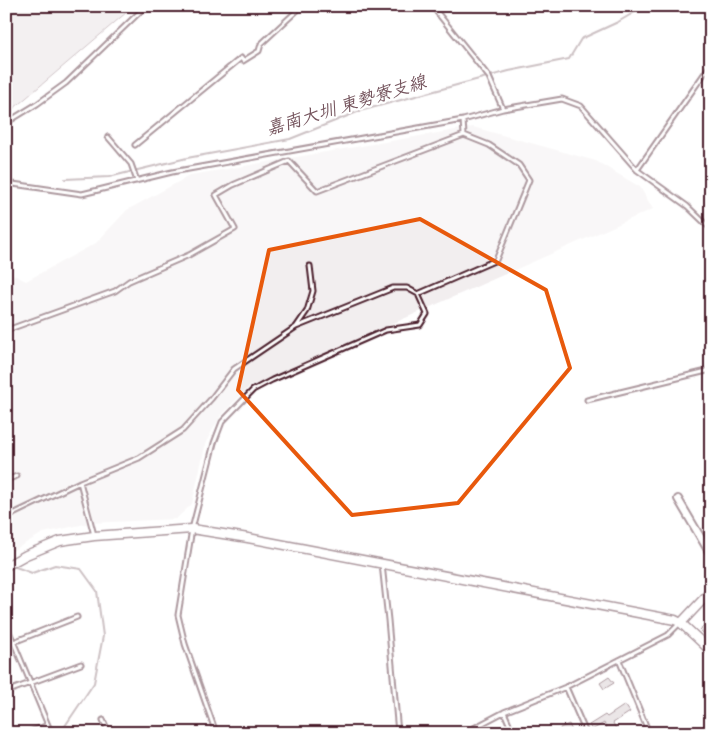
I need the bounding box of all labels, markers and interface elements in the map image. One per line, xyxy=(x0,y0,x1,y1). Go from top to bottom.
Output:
water label: 嘉南大圳 東勢寮支線 xyxy=(263,68,430,141)

